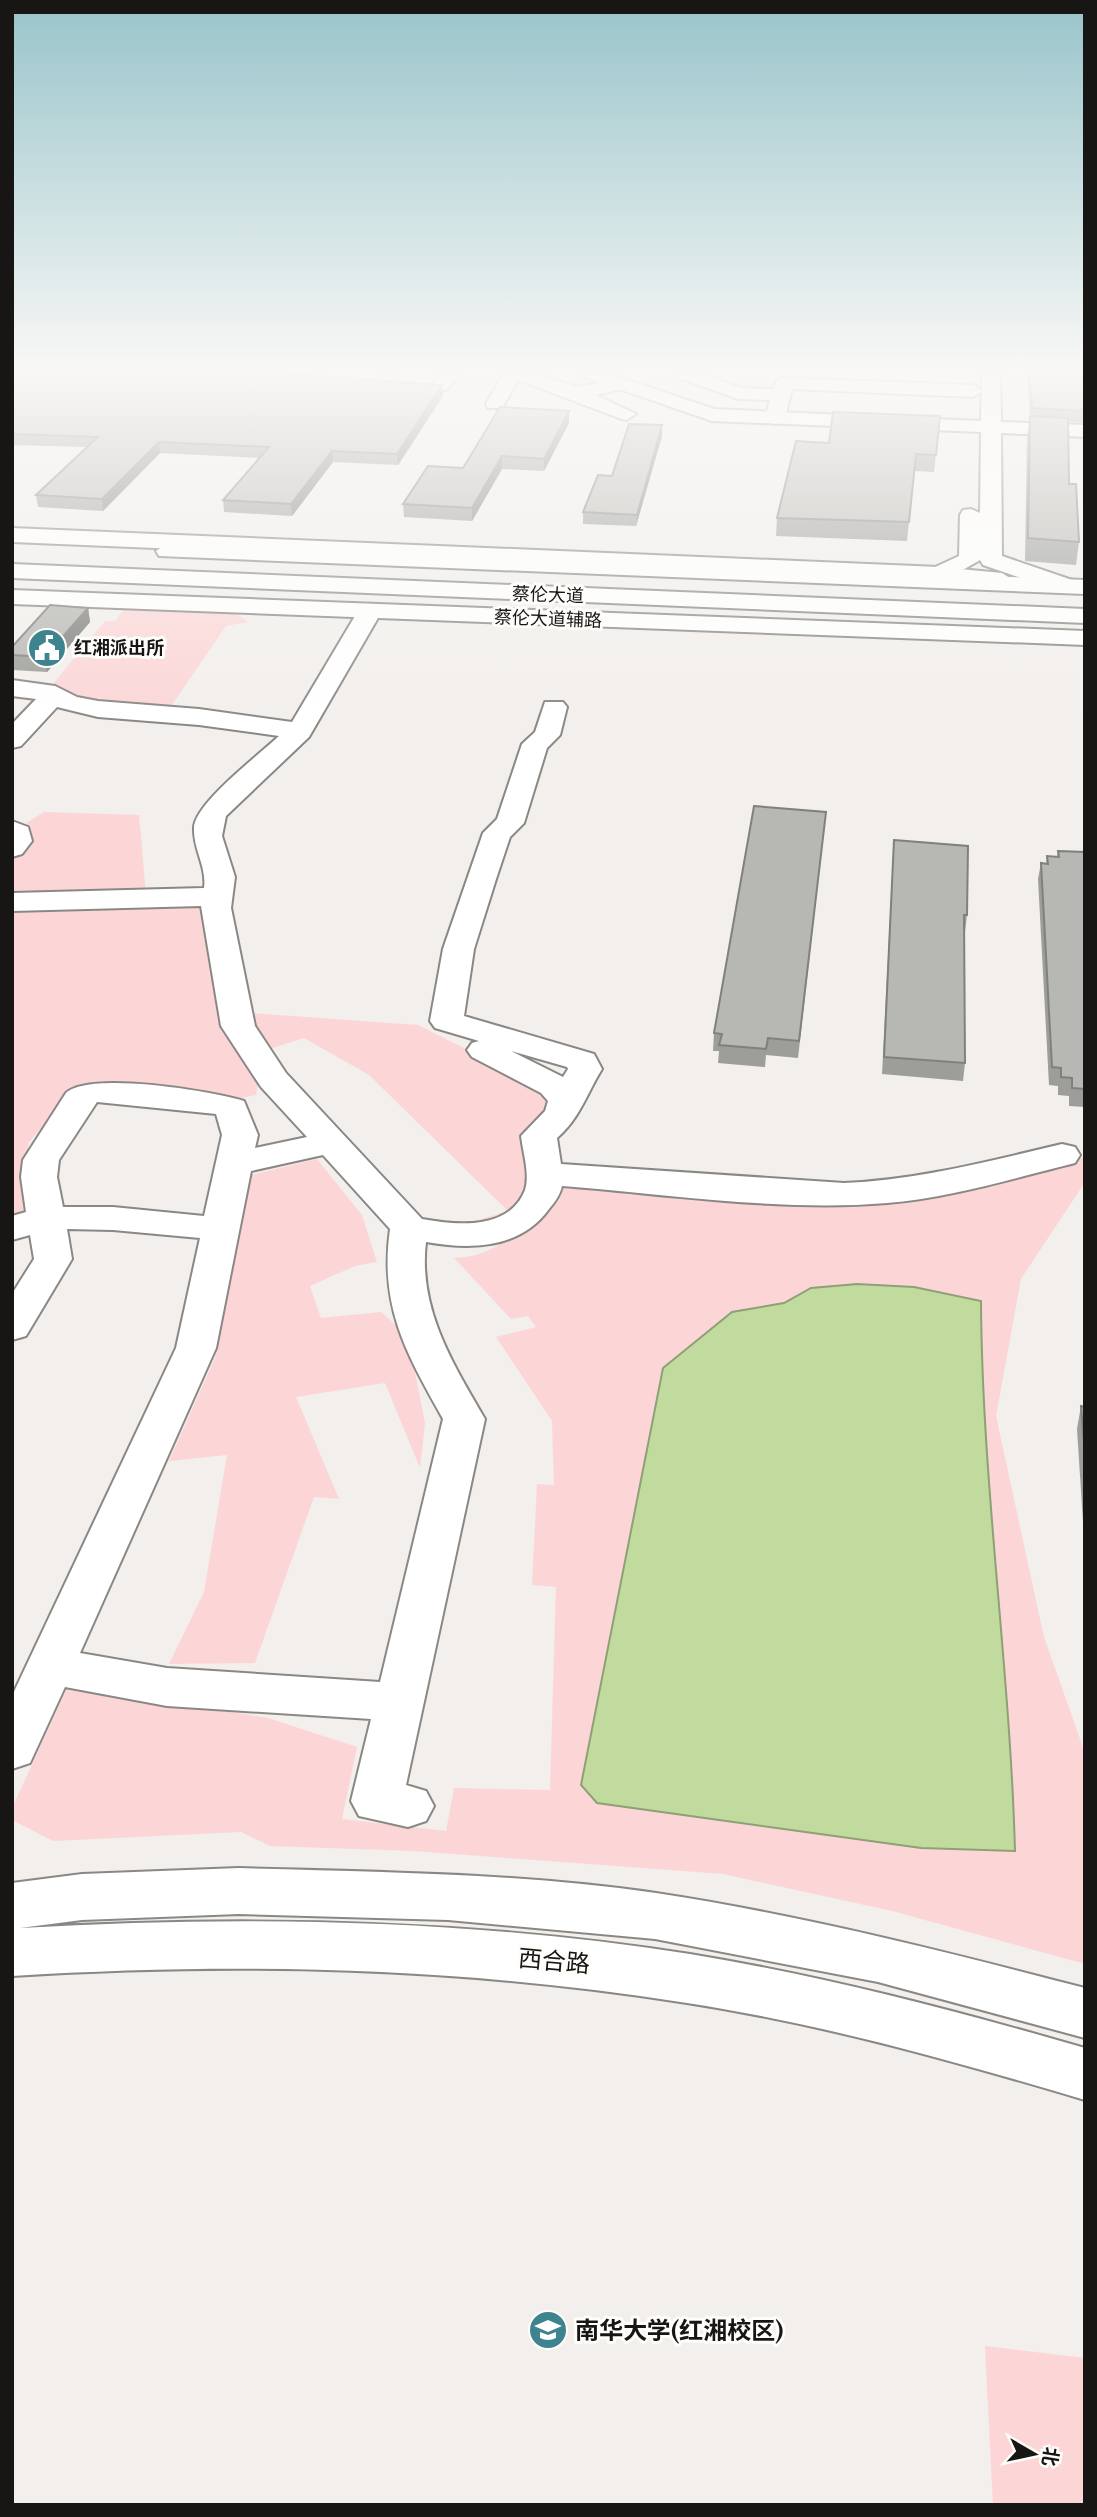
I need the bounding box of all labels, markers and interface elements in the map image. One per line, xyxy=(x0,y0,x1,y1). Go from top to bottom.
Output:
street label: 蔡伦大道 xyxy=(512,583,584,607)
street label: 蔡伦大道辅路 xyxy=(494,606,602,632)
public building icon: 红湘派出所 xyxy=(26,627,68,669)
place label: 红湘派出所 xyxy=(74,637,164,659)
street label: 西合路 xyxy=(517,1943,591,1979)
school or university icon: 南华大学(红湘校区) xyxy=(527,2309,569,2351)
place label: 南华大学(红湘校区) xyxy=(575,2316,783,2345)
north arrow xyxy=(999,2419,1069,2489)
text: 北 xyxy=(1037,2445,1063,2468)

